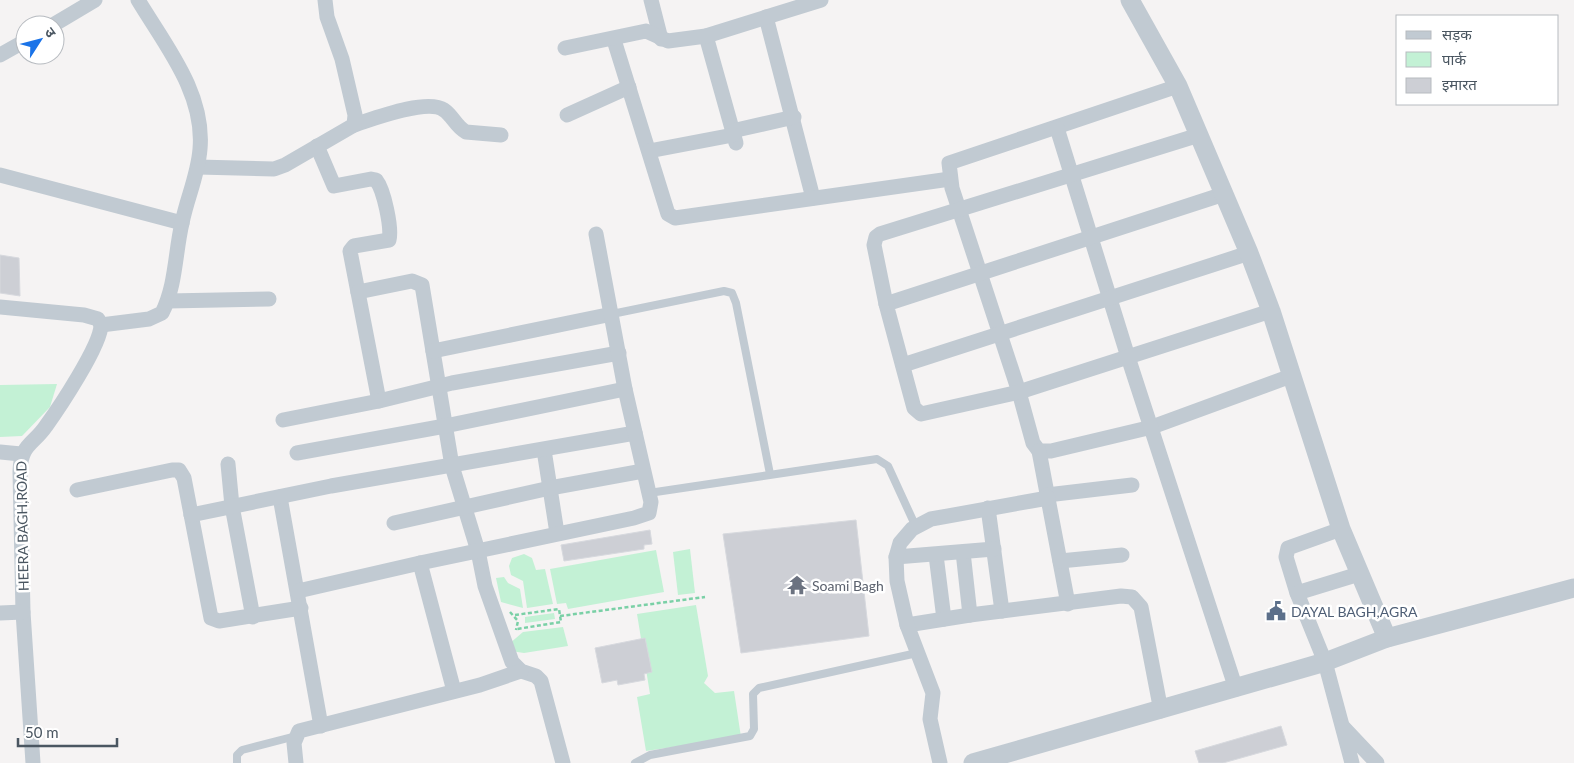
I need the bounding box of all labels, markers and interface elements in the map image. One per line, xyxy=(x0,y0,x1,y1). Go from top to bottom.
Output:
north arrow xyxy=(15,15,65,65)
legend xyxy=(1396,15,1559,105)
text: उ xyxy=(42,24,61,41)
text: सड़क xyxy=(1442,25,1472,43)
text: पार्क xyxy=(1442,50,1466,68)
text: इमारत xyxy=(1442,75,1477,93)
street label: HEERA BAGH,ROAD xyxy=(12,461,32,591)
temple icon: Soami Bagh xyxy=(786,574,808,596)
place label: Soami Bagh xyxy=(812,577,884,594)
public building icon: DAYAL BAGH,AGRA xyxy=(1265,600,1287,622)
place label: DAYAL BAGH,AGRA xyxy=(1291,603,1418,620)
scale bar xyxy=(18,716,116,748)
text: 50 m xyxy=(25,723,59,741)

